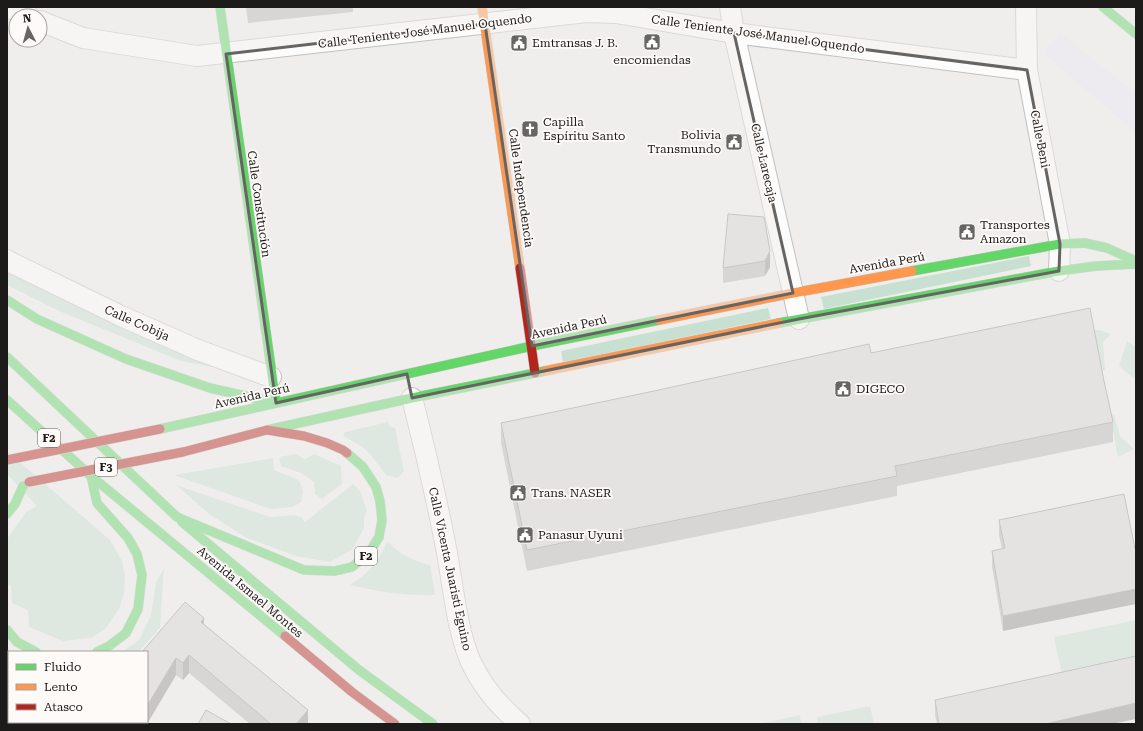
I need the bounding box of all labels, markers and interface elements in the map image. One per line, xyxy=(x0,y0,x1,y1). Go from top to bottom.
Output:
north arrow xyxy=(8,8,48,48)
street label: Calle Teniente José Manuel Oquendo xyxy=(317,11,533,51)
text: N xyxy=(22,12,32,25)
street label: Calle Teniente José Manuel Oquendo xyxy=(650,12,866,56)
public building icon: encomiendas xyxy=(642,32,662,52)
public building icon: Emtransas J. B. xyxy=(509,33,529,53)
place label: Emtransas J. B. xyxy=(532,36,618,50)
place label: encomiendas xyxy=(613,53,691,67)
street label: Calle Beni xyxy=(1028,109,1052,169)
place label: Capilla Espíritu Santo xyxy=(543,115,625,143)
church icon: Capilla Espíritu Santo xyxy=(520,119,540,139)
street label: Calle Larecaja xyxy=(748,122,780,204)
street label: Calle Independencia xyxy=(506,128,536,249)
place label: Bolivia Transmundo xyxy=(647,128,721,156)
public building icon: Bolivia Transmundo xyxy=(724,132,744,152)
street label: Calle Constitución xyxy=(245,150,273,258)
place label: Transportes Amazon xyxy=(980,218,1050,246)
public building icon: Transportes Amazon xyxy=(957,222,977,242)
street label: Avenida Perú xyxy=(848,249,926,277)
street label: Calle Cobija xyxy=(102,302,172,344)
street label: Avenida Perú xyxy=(530,312,608,342)
public building icon: DIGECO xyxy=(833,379,853,399)
street label: Avenida Perú xyxy=(213,380,291,411)
place label: DIGECO xyxy=(856,382,905,396)
road number: F2 xyxy=(38,429,60,447)
road number: F3 xyxy=(95,458,117,476)
public building icon: Trans. NASER xyxy=(508,483,528,503)
street label: Calle Vicenta Juaristi Eguino xyxy=(426,486,474,652)
place label: Trans. NASER xyxy=(531,486,612,500)
public building icon: Panasur Uyuni xyxy=(515,525,535,545)
place label: Panasur Uyuni xyxy=(538,528,623,542)
street label: Avenida Ismael Montes xyxy=(194,544,306,641)
road number: F2 xyxy=(355,547,377,565)
legend xyxy=(8,651,148,723)
text: Fluido xyxy=(44,660,81,674)
text: Lento xyxy=(44,680,78,694)
text: Atasco xyxy=(44,700,83,714)

